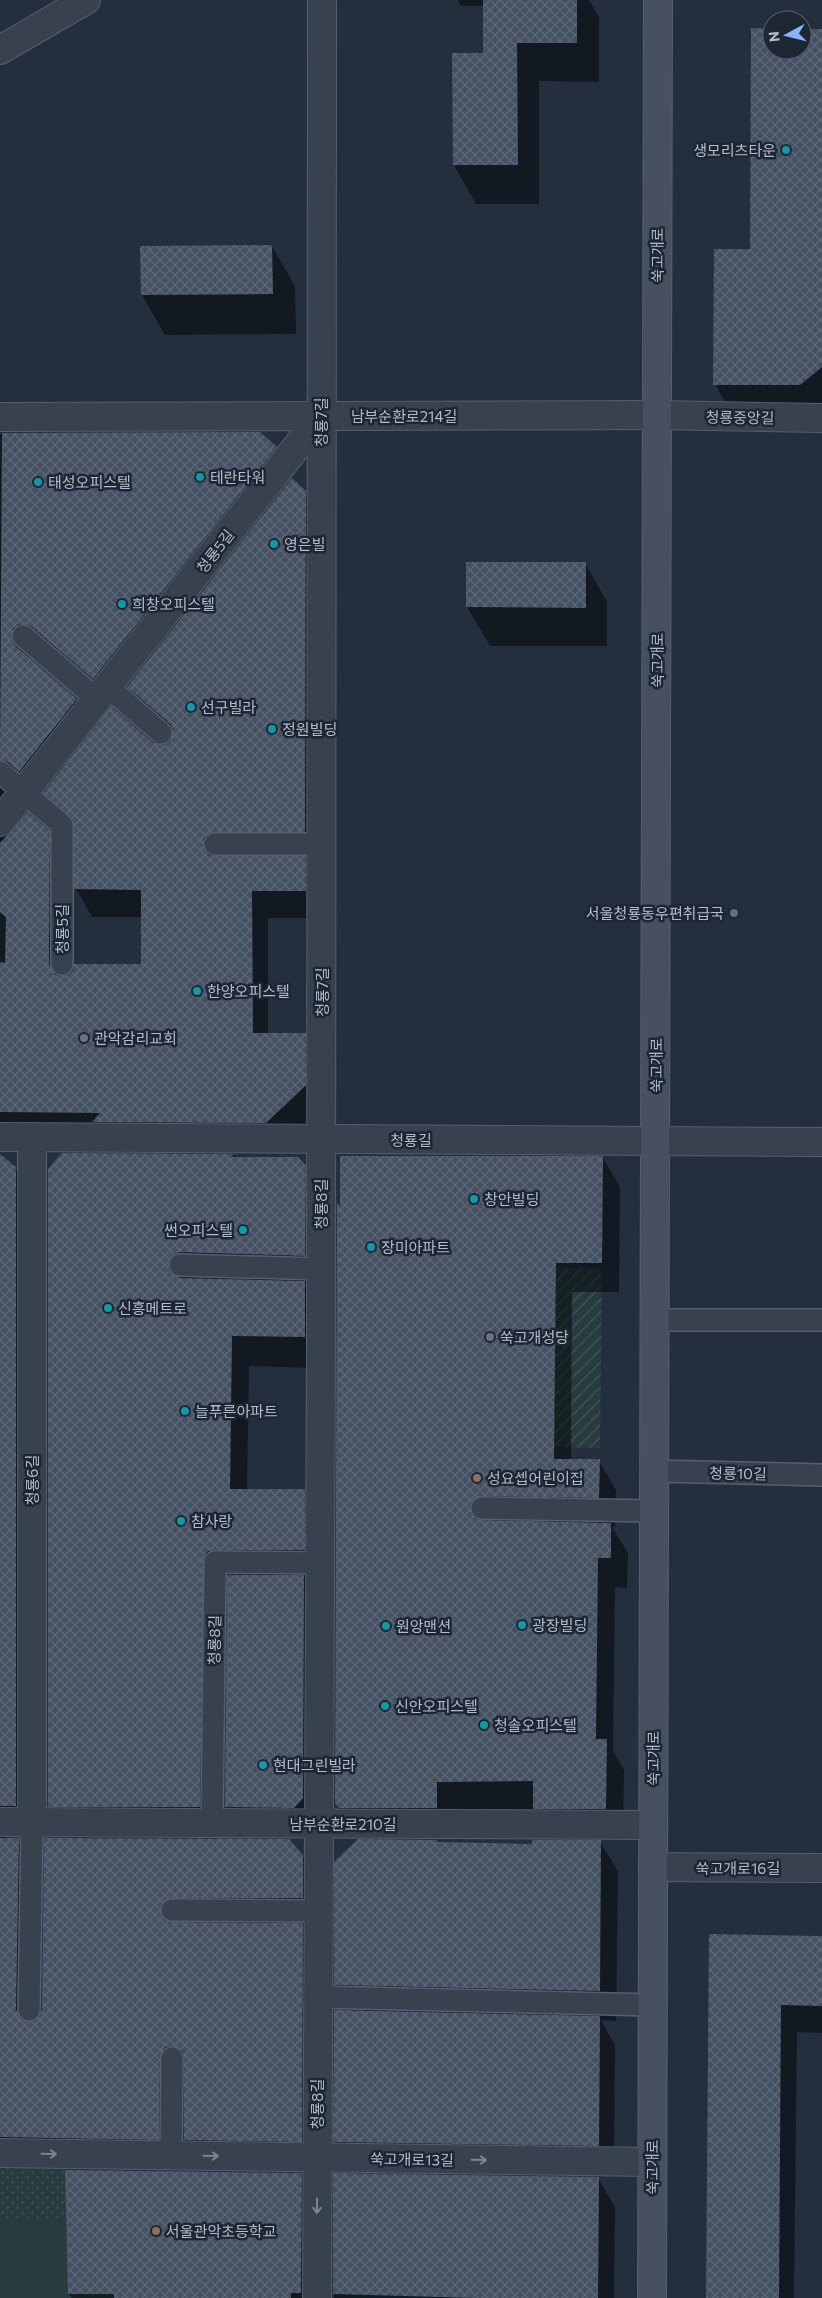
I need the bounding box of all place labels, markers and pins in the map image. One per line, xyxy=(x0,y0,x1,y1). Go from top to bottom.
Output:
place label: 생모리츠타운 xyxy=(693,141,776,159)
marker: 생모리츠타운 xyxy=(780,144,792,156)
place label: 테란타워 xyxy=(210,468,265,486)
marker: 테란타워 xyxy=(194,471,206,483)
place label: 태성오피스텔 xyxy=(48,473,131,491)
marker: 태성오피스텔 xyxy=(32,476,44,488)
place label: 영은빌 xyxy=(284,535,325,553)
marker: 영은빌 xyxy=(268,538,280,550)
place label: 희창오피스텔 xyxy=(132,595,215,613)
marker: 희창오피스텔 xyxy=(116,598,128,610)
place label: 선구빌라 xyxy=(201,698,256,716)
marker: 선구빌라 xyxy=(185,701,197,713)
place label: 정원빌딩 xyxy=(282,720,337,738)
marker: 정원빌딩 xyxy=(266,723,278,735)
place label: 서울청룡동우편취급국 xyxy=(586,904,724,922)
marker: 서울청룡동우편취급국 xyxy=(728,907,740,919)
place label: 한양오피스텔 xyxy=(207,982,290,1000)
marker: 한양오피스텔 xyxy=(191,985,203,997)
place label: 관악감리교회 xyxy=(94,1029,177,1047)
marker: 관악감리교회 xyxy=(78,1032,90,1044)
place label: 창안빌딩 xyxy=(484,1190,539,1208)
marker: 창안빌딩 xyxy=(468,1193,480,1205)
place label: 썬오피스텔 xyxy=(164,1221,233,1239)
marker: 썬오피스텔 xyxy=(237,1224,249,1236)
place label: 장미아파트 xyxy=(381,1238,450,1256)
marker: 장미아파트 xyxy=(365,1241,377,1253)
place label: 신흥메트로 xyxy=(118,1299,187,1317)
marker: 신흥메트로 xyxy=(102,1302,114,1314)
place label: 쑥고개성당 xyxy=(500,1328,569,1346)
marker: 쑥고개성당 xyxy=(484,1331,496,1343)
place label: 늘푸른아파트 xyxy=(195,1402,278,1420)
marker: 늘푸른아파트 xyxy=(179,1405,191,1417)
place label: 성요셉어린이집 xyxy=(487,1469,584,1487)
marker: 성요셉어린이집 xyxy=(471,1472,483,1484)
place label: 참사랑 xyxy=(191,1512,233,1530)
marker: 참사랑 xyxy=(175,1515,187,1527)
place label: 광장빌딩 xyxy=(532,1616,587,1634)
place label: 원앙맨션 xyxy=(396,1617,451,1635)
marker: 광장빌딩 xyxy=(516,1619,528,1631)
marker: 원앙맨션 xyxy=(380,1620,392,1632)
place label: 신안오피스텔 xyxy=(395,1697,478,1715)
marker: 신안오피스텔 xyxy=(379,1700,391,1712)
place label: 청솔오피스텔 xyxy=(494,1716,577,1734)
marker: 청솔오피스텔 xyxy=(478,1719,490,1731)
place label: 현대그린빌라 xyxy=(273,1756,356,1774)
marker: 현대그린빌라 xyxy=(257,1759,269,1771)
place label: 서울관악초등학교 xyxy=(166,2222,276,2240)
marker: 서울관악초등학교 xyxy=(150,2225,162,2237)

